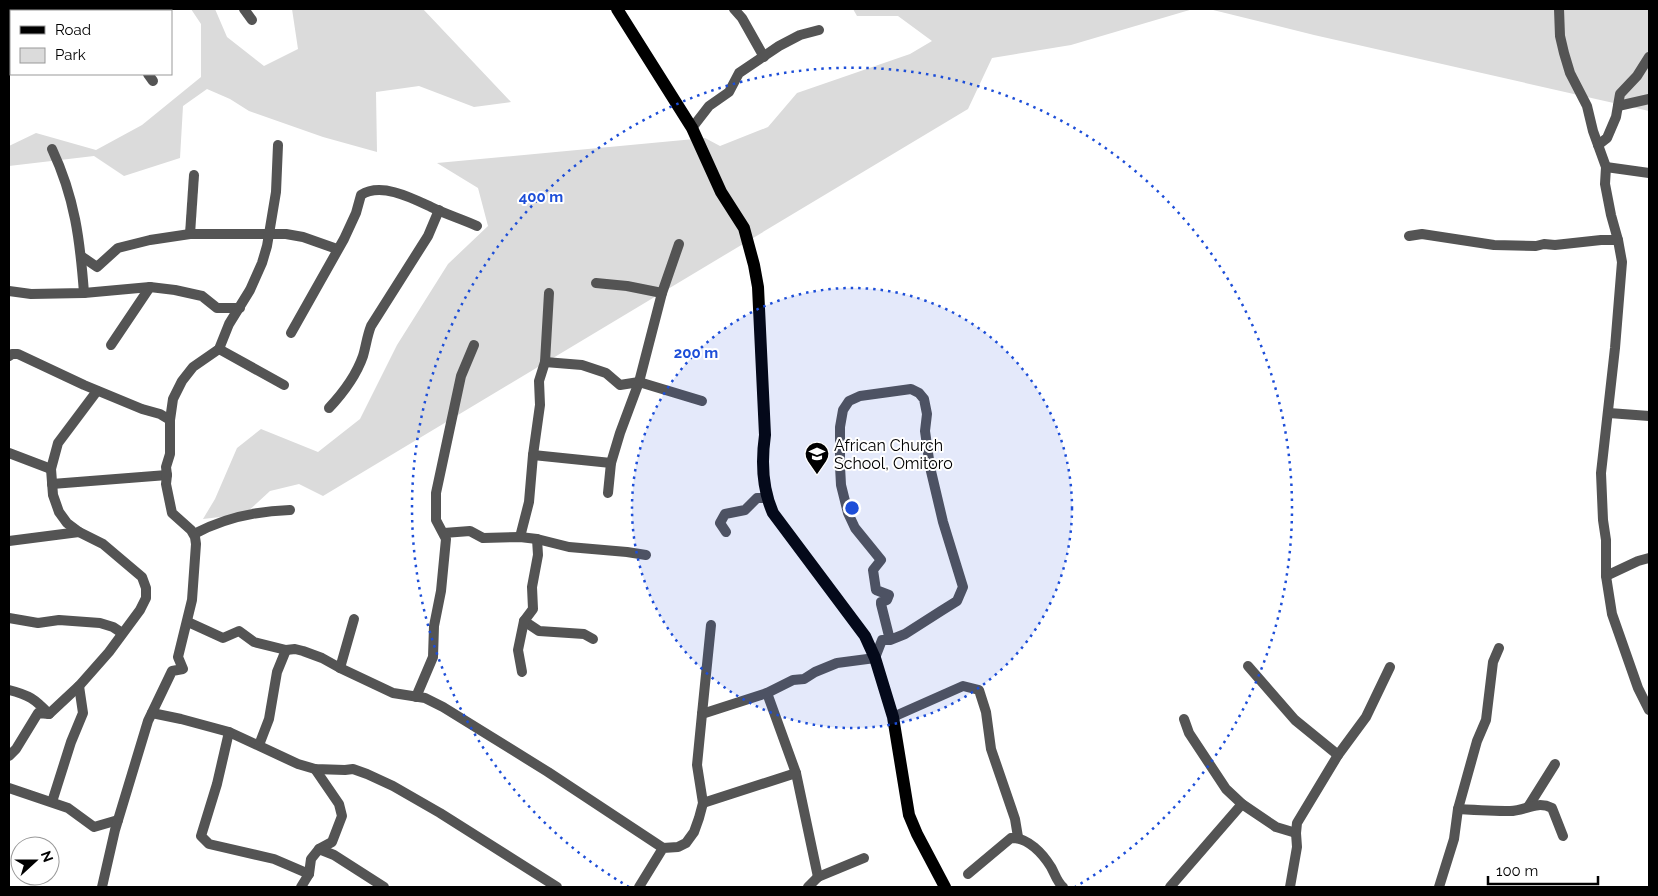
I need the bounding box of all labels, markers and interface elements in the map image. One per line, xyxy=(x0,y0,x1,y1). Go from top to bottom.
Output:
legend xyxy=(10,10,172,75)
text: Road xyxy=(55,21,91,39)
text: Park xyxy=(55,46,86,64)
text: 400 m xyxy=(519,188,563,206)
text: 200 m xyxy=(674,344,718,362)
place label: African Church School, Omitoro xyxy=(834,436,953,473)
school or university icon: African Church School, Omitoro xyxy=(804,441,830,475)
centre of rings xyxy=(843,499,861,517)
north arrow xyxy=(10,836,60,886)
text: N xyxy=(38,848,57,864)
scale bar xyxy=(1488,854,1598,886)
text: 100 m xyxy=(1496,862,1538,880)

